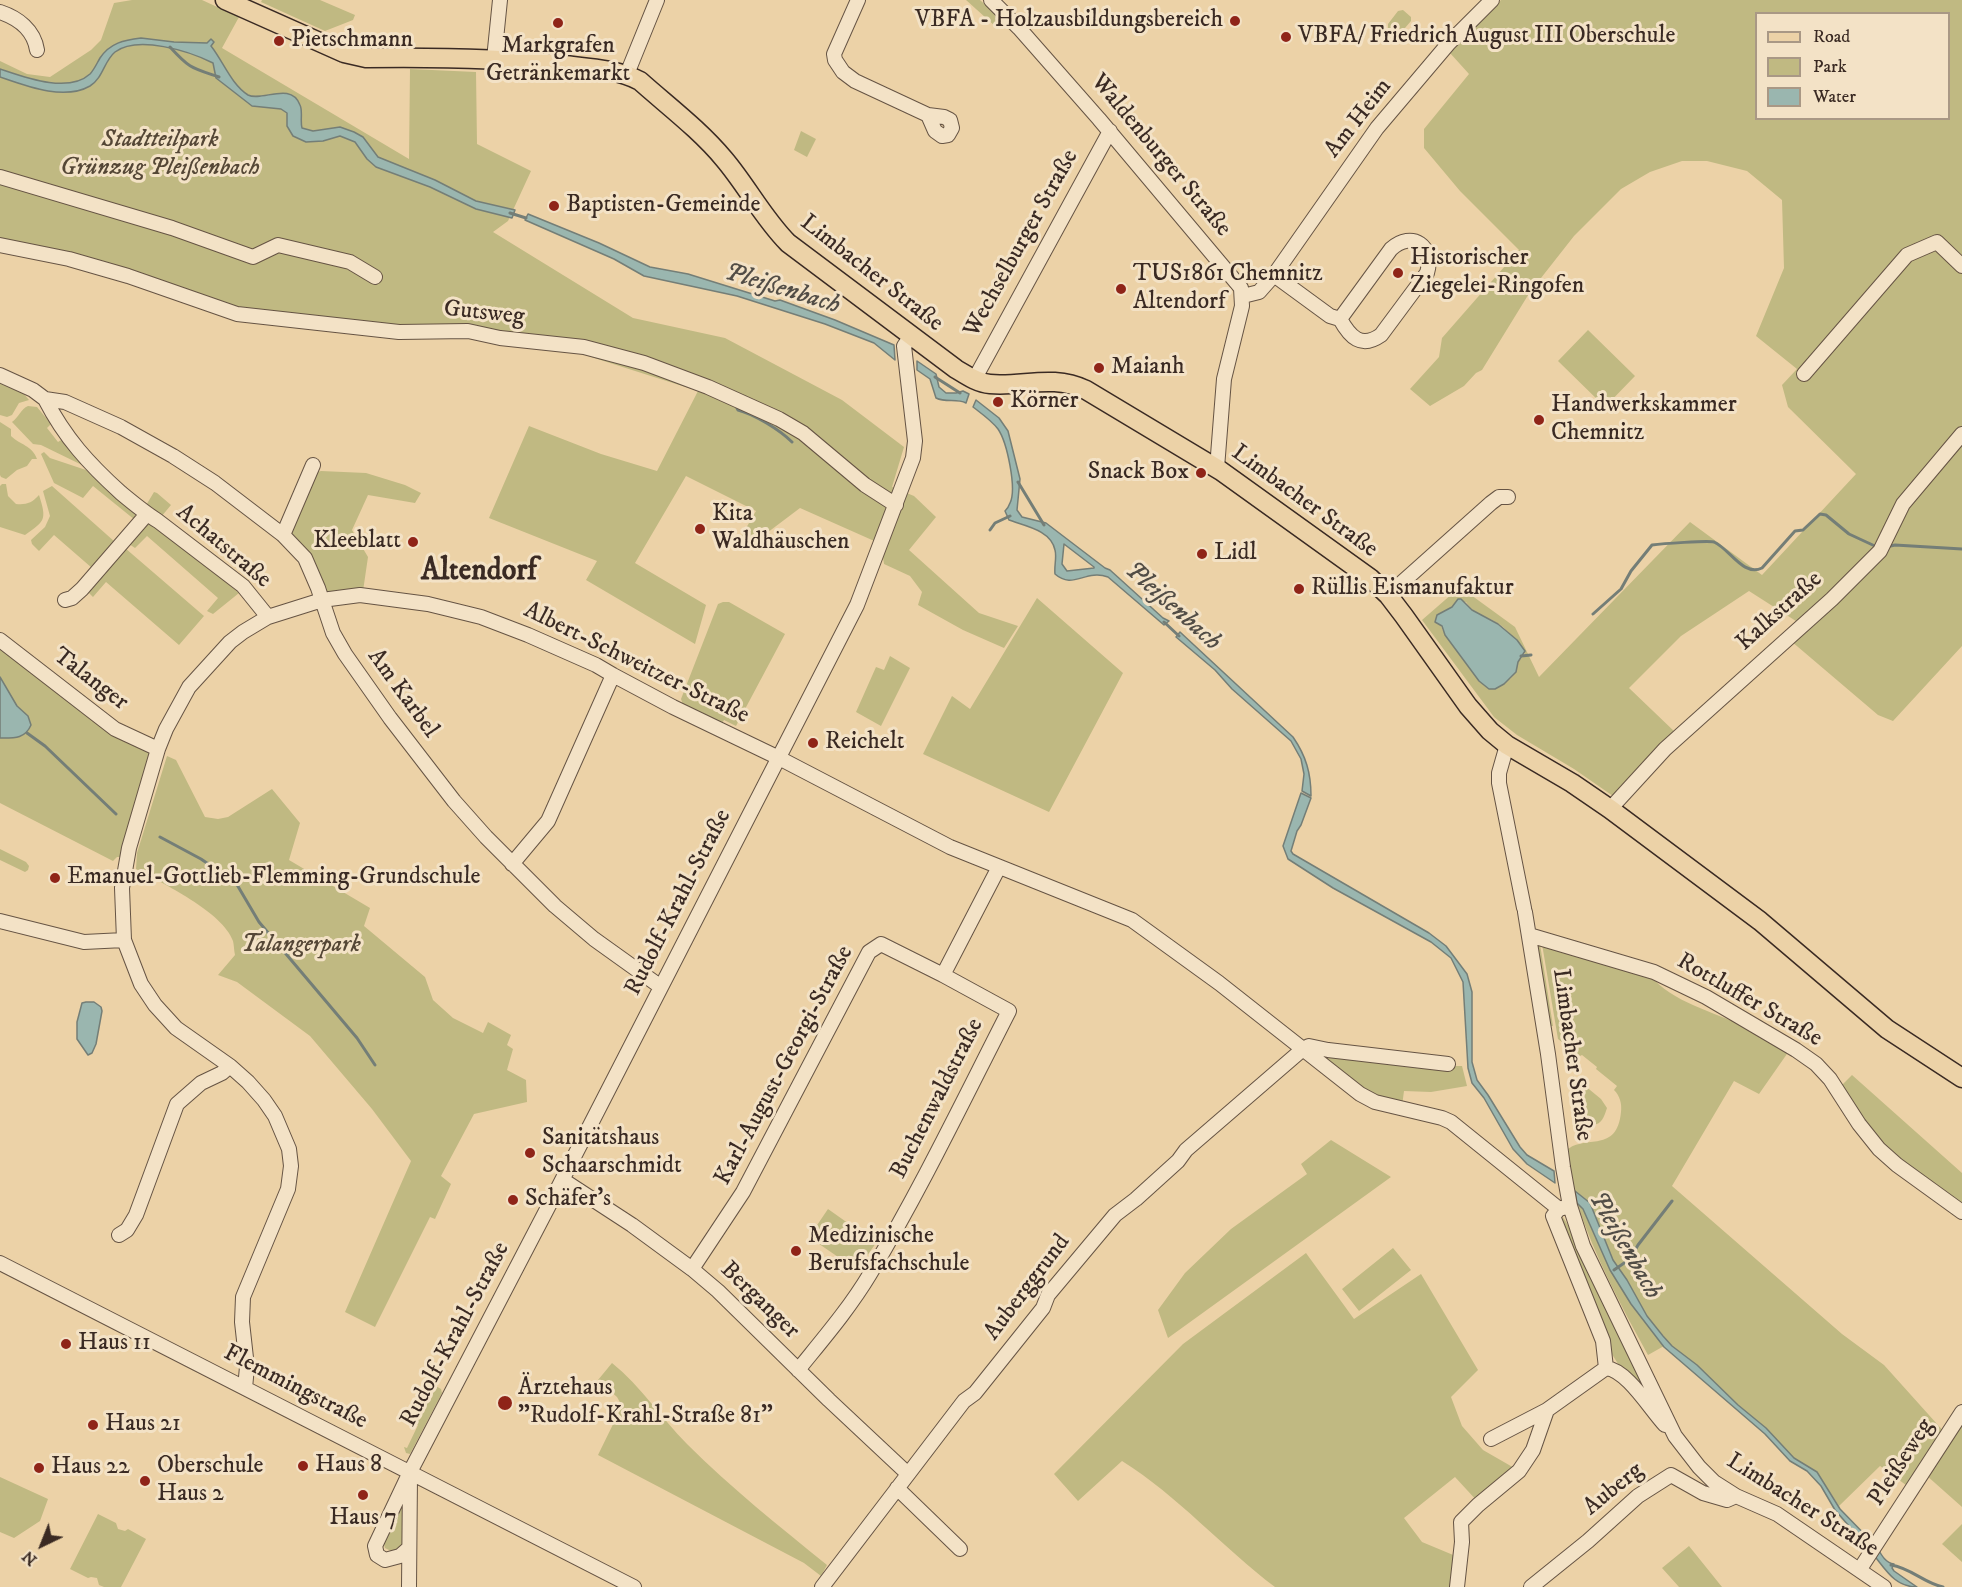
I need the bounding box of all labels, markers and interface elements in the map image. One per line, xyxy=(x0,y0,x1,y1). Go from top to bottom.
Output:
place label: VBFA - Holzausbildungsbereich xyxy=(915,7,1223,35)
legend xyxy=(1755,12,1950,120)
marker: VBFA - Holzausbildungsbereich xyxy=(1228,14,1242,28)
marker: Markgrafen Getränkemarkt xyxy=(551,16,565,30)
place label: VBFA/ Friedrich August III Oberschule xyxy=(1298,23,1675,51)
text: Road xyxy=(1813,26,1850,48)
place label: Pietschmann xyxy=(291,27,413,55)
marker: VBFA/ Friedrich August III Oberschule xyxy=(1279,30,1293,44)
place label: Markgrafen Getränkemarkt xyxy=(486,33,630,89)
marker: Pietschmann xyxy=(272,34,286,48)
text: Park xyxy=(1813,56,1847,78)
street label: Waldenburger Straße xyxy=(1083,69,1237,243)
street label: Am Heim xyxy=(1319,74,1399,164)
text: Water xyxy=(1813,86,1856,108)
park label: Stadtteilpark Grünzug Pleißenbach xyxy=(60,127,260,183)
street label: Wechselburger Straße xyxy=(958,145,1086,343)
place label: Baptisten-Gemeinde xyxy=(566,192,760,220)
marker: Baptisten-Gemeinde xyxy=(547,199,561,213)
street label: Limbacher Straße xyxy=(794,209,948,339)
place label: Historischer Ziegelei-Ringofen xyxy=(1410,245,1584,301)
water label: Pleißenbach xyxy=(720,258,844,322)
place label: TUS1861 Chemnitz Altendorf xyxy=(1133,261,1323,317)
marker: Historischer Ziegelei-Ringofen xyxy=(1391,266,1405,280)
marker: TUS1861 Chemnitz Altendorf xyxy=(1114,282,1128,296)
street label: Gutsweg xyxy=(442,295,526,333)
place label: Maianh xyxy=(1111,354,1185,382)
marker: Maianh xyxy=(1092,361,1106,375)
place label: Körner xyxy=(1010,388,1078,416)
place label: Handwerkskammer Chemnitz xyxy=(1551,392,1737,448)
marker: Körner xyxy=(991,395,1005,409)
marker: Handwerkskammer Chemnitz xyxy=(1532,413,1546,427)
street label: Limbacher Straße xyxy=(1225,439,1383,565)
place label: Snack Box xyxy=(1088,459,1189,487)
marker: Snack Box xyxy=(1194,466,1208,480)
street label: Achatstraße xyxy=(170,499,276,595)
place label: Kita Waldhäuschen xyxy=(712,501,850,557)
marker: Kita Waldhäuschen xyxy=(693,522,707,536)
place label: Kleeblatt xyxy=(313,528,401,556)
marker: Kleeblatt xyxy=(406,535,420,549)
place label: Lidl xyxy=(1214,540,1257,568)
marker: Lidl xyxy=(1195,547,1209,561)
district label: Altendorf xyxy=(421,555,537,591)
water label: Pleißenbach xyxy=(1117,556,1227,658)
street label: Kalkstraße xyxy=(1731,566,1829,658)
place label: Rüllis Eismanufaktur xyxy=(1311,575,1514,603)
marker: Rüllis Eismanufaktur xyxy=(1292,582,1306,596)
street label: Albert-Schweitzer-Straße xyxy=(519,597,753,731)
street label: Talanger xyxy=(47,642,133,718)
street label: Am Karbel xyxy=(360,644,444,744)
place label: Reichelt xyxy=(825,729,905,757)
marker: Reichelt xyxy=(806,736,820,750)
street label: Rudolf-Krahl-Straße xyxy=(620,805,738,1001)
place label: Emanuel-Gottlieb-Flemming-Grundschule xyxy=(67,864,480,892)
marker: Emanuel-Gottlieb-Flemming-Grundschule xyxy=(48,871,62,885)
park label: Talangerpark xyxy=(241,932,361,960)
street label: Karl-August-Georgi-Straße xyxy=(710,941,860,1191)
street label: Rottluffer Straße xyxy=(1671,948,1827,1054)
street label: Limbacher Straße xyxy=(1545,967,1597,1143)
street label: Buchenwaldstraße xyxy=(885,1014,991,1184)
place label: Sanitätshaus Schaarschmidt xyxy=(542,1125,682,1181)
marker: Sanitätshaus Schaarschmidt xyxy=(523,1146,537,1160)
place label: Schäfer's xyxy=(525,1186,611,1214)
water label: Pleißenbach xyxy=(1581,1187,1667,1305)
marker: Schäfer's xyxy=(506,1193,520,1207)
place label: Medizinische Berufsfachschule xyxy=(808,1223,970,1279)
street label: Auberggrund xyxy=(979,1229,1077,1347)
street label: Rudolf-Krahl-Straße xyxy=(395,1238,517,1432)
marker: Medizinische Berufsfachschule xyxy=(789,1244,803,1258)
street label: Berganger xyxy=(713,1256,805,1346)
place label: Haus 11 xyxy=(78,1330,151,1358)
marker: Haus 11 xyxy=(59,1337,73,1351)
street label: Flemmingstraße xyxy=(218,1339,372,1437)
place label: Ärztehaus "Rudolf-Krahl-Straße 81" xyxy=(518,1375,773,1431)
marker: Ärztehaus "Rudolf-Krahl-Straße 81" xyxy=(496,1394,514,1412)
place label: Haus 21 xyxy=(105,1411,181,1439)
street label: Pleißeweg xyxy=(1863,1414,1941,1512)
marker: Haus 21 xyxy=(86,1418,100,1432)
street label: Limbacher Straße xyxy=(1721,1448,1883,1564)
place label: Haus 8 xyxy=(315,1452,382,1480)
place label: Oberschule Haus 2 xyxy=(157,1453,264,1509)
place label: Haus 22 xyxy=(51,1454,130,1482)
street label: Auberg xyxy=(1578,1457,1650,1523)
marker: Haus 8 xyxy=(296,1459,310,1473)
marker: Haus 22 xyxy=(32,1461,46,1475)
marker: Oberschule Haus 2 xyxy=(138,1474,152,1488)
marker: Haus 7 xyxy=(356,1488,370,1502)
place label: Haus 7 xyxy=(329,1505,397,1533)
north arrow xyxy=(12,1515,72,1575)
text: N xyxy=(18,1546,41,1570)

